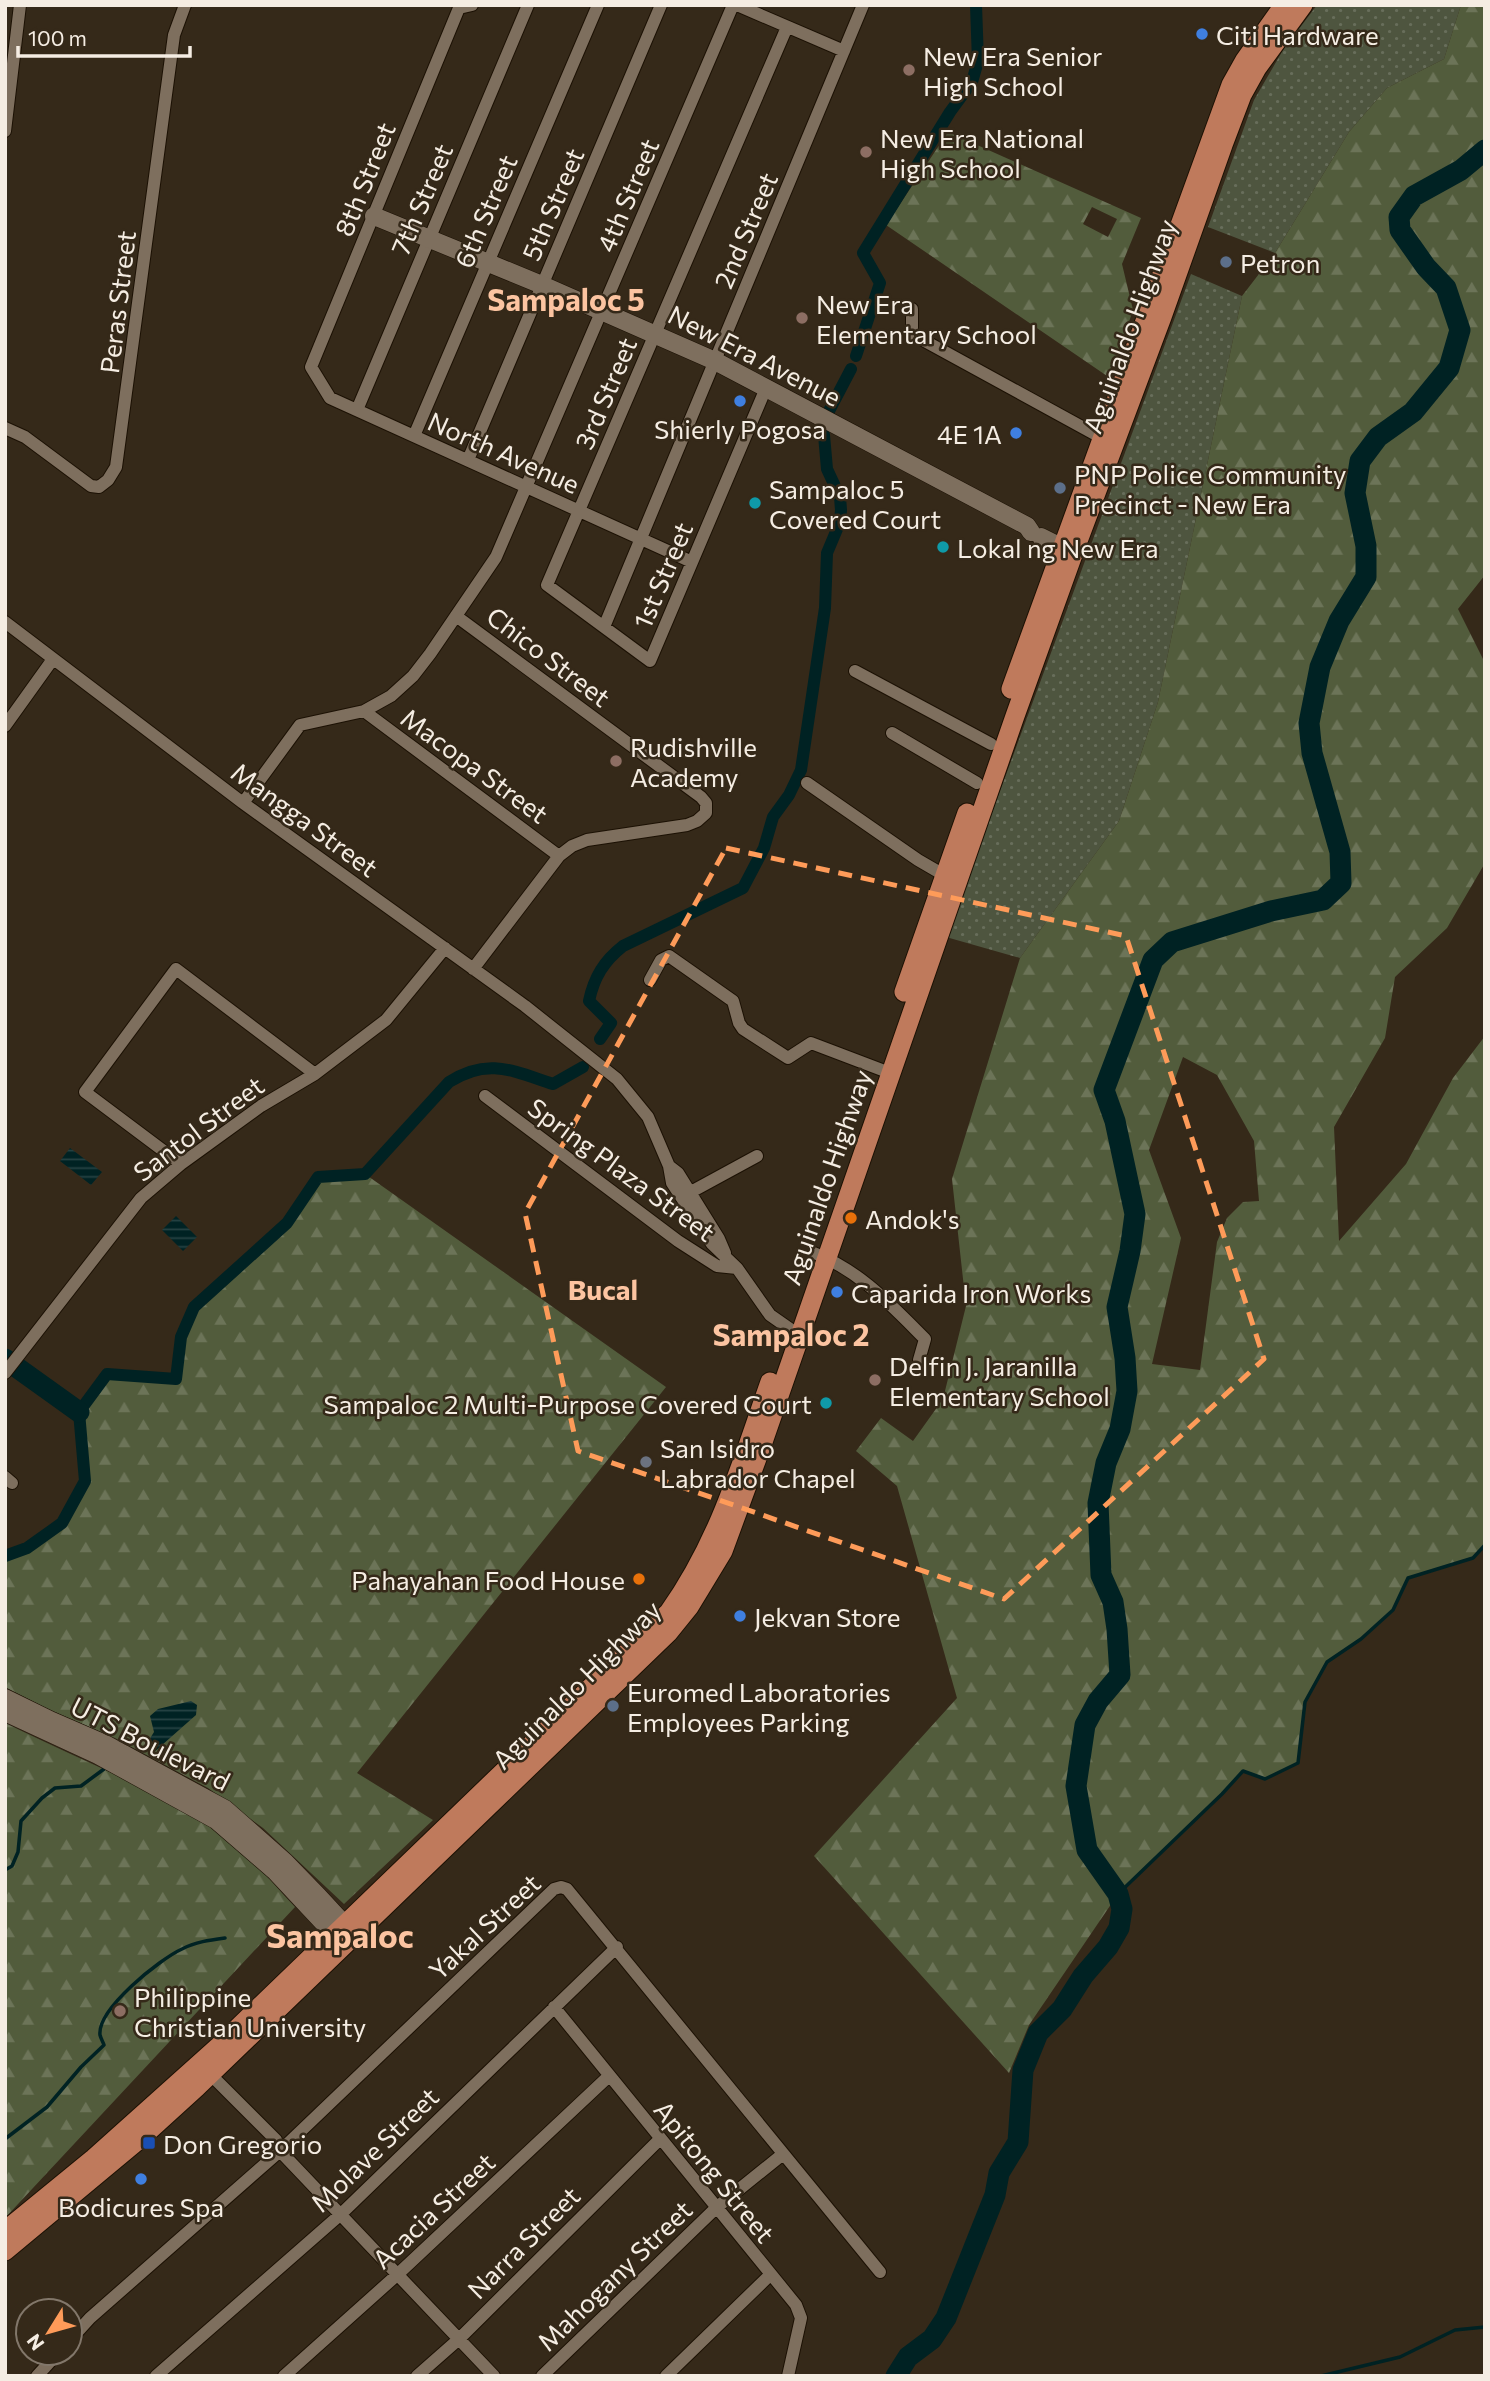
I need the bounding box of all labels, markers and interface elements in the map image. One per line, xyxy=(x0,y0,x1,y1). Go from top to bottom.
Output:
scale bar xyxy=(18,14,189,58)
place label: Citi Hardware xyxy=(1216,19,1379,50)
text: 100 m xyxy=(28,25,87,50)
marker: Citi Hardware xyxy=(1194,26,1210,42)
place label: New Era Senior High School xyxy=(923,40,1102,101)
marker: New Era Senior High School xyxy=(901,62,917,78)
street label: 8th Street xyxy=(327,118,401,240)
place label: New Era National High School xyxy=(880,122,1084,183)
street label: 4th Street xyxy=(589,134,665,256)
street label: 7th Street xyxy=(384,139,458,259)
street label: 5th Street xyxy=(514,143,590,265)
marker: New Era National High School xyxy=(858,144,874,160)
street label: 6th Street xyxy=(447,150,523,272)
street label: 2nd Street xyxy=(707,167,783,293)
street label: Aguinaldo Highway xyxy=(1076,215,1182,437)
street label: Peras Street xyxy=(93,229,141,375)
place label: Petron xyxy=(1240,247,1320,278)
marker: Petron xyxy=(1218,254,1234,270)
district label: Sampaloc 5 xyxy=(487,280,645,317)
place label: New Era Elementary School xyxy=(816,288,1037,349)
street label: New Era Avenue xyxy=(663,298,847,412)
marker: New Era Elementary School xyxy=(794,310,810,326)
street label: 3rd Street xyxy=(568,333,642,453)
marker: Shierly Pogosa xyxy=(732,393,748,409)
street label: North Avenue xyxy=(423,405,585,499)
place label: Shierly Pogosa xyxy=(654,413,826,444)
place label: 4E 1A xyxy=(937,418,1002,449)
marker: 4E 1A xyxy=(1008,425,1024,441)
place label: PNP Police Community Precinct - New Era xyxy=(1074,458,1346,519)
place label: Sampaloc 5 Covered Court xyxy=(769,473,941,534)
marker: PNP Police Community Precinct - New Era xyxy=(1052,480,1068,496)
marker: Sampaloc 5 Covered Court xyxy=(747,495,763,511)
street label: 1st Street xyxy=(626,517,698,633)
place label: Lokal ng New Era xyxy=(957,532,1159,563)
marker: Lokal ng New Era xyxy=(935,539,951,555)
street label: Chico Street xyxy=(481,600,617,712)
street label: Macopa Street xyxy=(395,701,555,829)
place label: Rudishville Academy xyxy=(630,731,757,792)
marker: Rudishville Academy xyxy=(608,753,624,769)
street label: Mangga Street xyxy=(226,756,384,882)
street label: Aguinaldo Highway xyxy=(775,1065,877,1289)
street label: Santol Street xyxy=(127,1069,269,1187)
street label: Spring Plaza Street xyxy=(523,1091,721,1247)
place label: Andok's xyxy=(865,1203,960,1234)
marker: Andok's xyxy=(843,1210,859,1226)
district label: Bucal xyxy=(568,1272,638,1306)
place label: Caparida Iron Works xyxy=(851,1277,1091,1308)
marker: Caparida Iron Works xyxy=(829,1284,845,1300)
district label: Sampaloc 2 xyxy=(712,1315,870,1352)
place label: Delfin J. Jaranilla Elementary School xyxy=(889,1350,1110,1411)
marker: Delfin J. Jaranilla Elementary School xyxy=(867,1372,883,1388)
place label: Sampaloc 2 Multi-Purpose Covered Court xyxy=(323,1388,812,1419)
marker: Sampaloc 2 Multi-Purpose Covered Court xyxy=(818,1395,834,1411)
place label: San Isidro Labrador Chapel xyxy=(660,1432,856,1493)
marker: San Isidro Labrador Chapel xyxy=(638,1454,654,1470)
place label: Pahayahan Food House xyxy=(351,1564,625,1595)
marker: Pahayahan Food House xyxy=(631,1571,647,1587)
street label: Aguinaldo Highway xyxy=(485,1593,667,1775)
place label: Jekvan Store xyxy=(754,1601,901,1632)
marker: Jekvan Store xyxy=(732,1608,748,1624)
place label: Euromed Laboratories Employees Parking xyxy=(627,1676,891,1737)
street label: UTS Boulevard xyxy=(66,1690,236,1796)
marker: Euromed Laboratories Employees Parking xyxy=(605,1698,621,1714)
street label: Yakal Street xyxy=(422,1867,546,1985)
district label: Sampaloc xyxy=(266,1914,414,1955)
place label: Philippine Christian University xyxy=(134,1981,366,2042)
marker: Philippine Christian University xyxy=(112,2003,128,2019)
street label: Molave Street xyxy=(304,2080,444,2218)
street label: Apitong Street xyxy=(648,2094,782,2248)
place label: Don Gregorio xyxy=(163,2128,322,2159)
marker: Don Gregorio xyxy=(141,2135,157,2151)
street label: Acacia Street xyxy=(366,2146,500,2274)
marker: Bodicures Spa xyxy=(133,2171,149,2187)
street label: Narra Street xyxy=(460,2179,586,2305)
place label: Bodicures Spa xyxy=(58,2191,224,2222)
street label: Mahogany Street xyxy=(530,2193,698,2357)
north arrow xyxy=(14,2297,84,2367)
text: N xyxy=(22,2330,49,2355)

